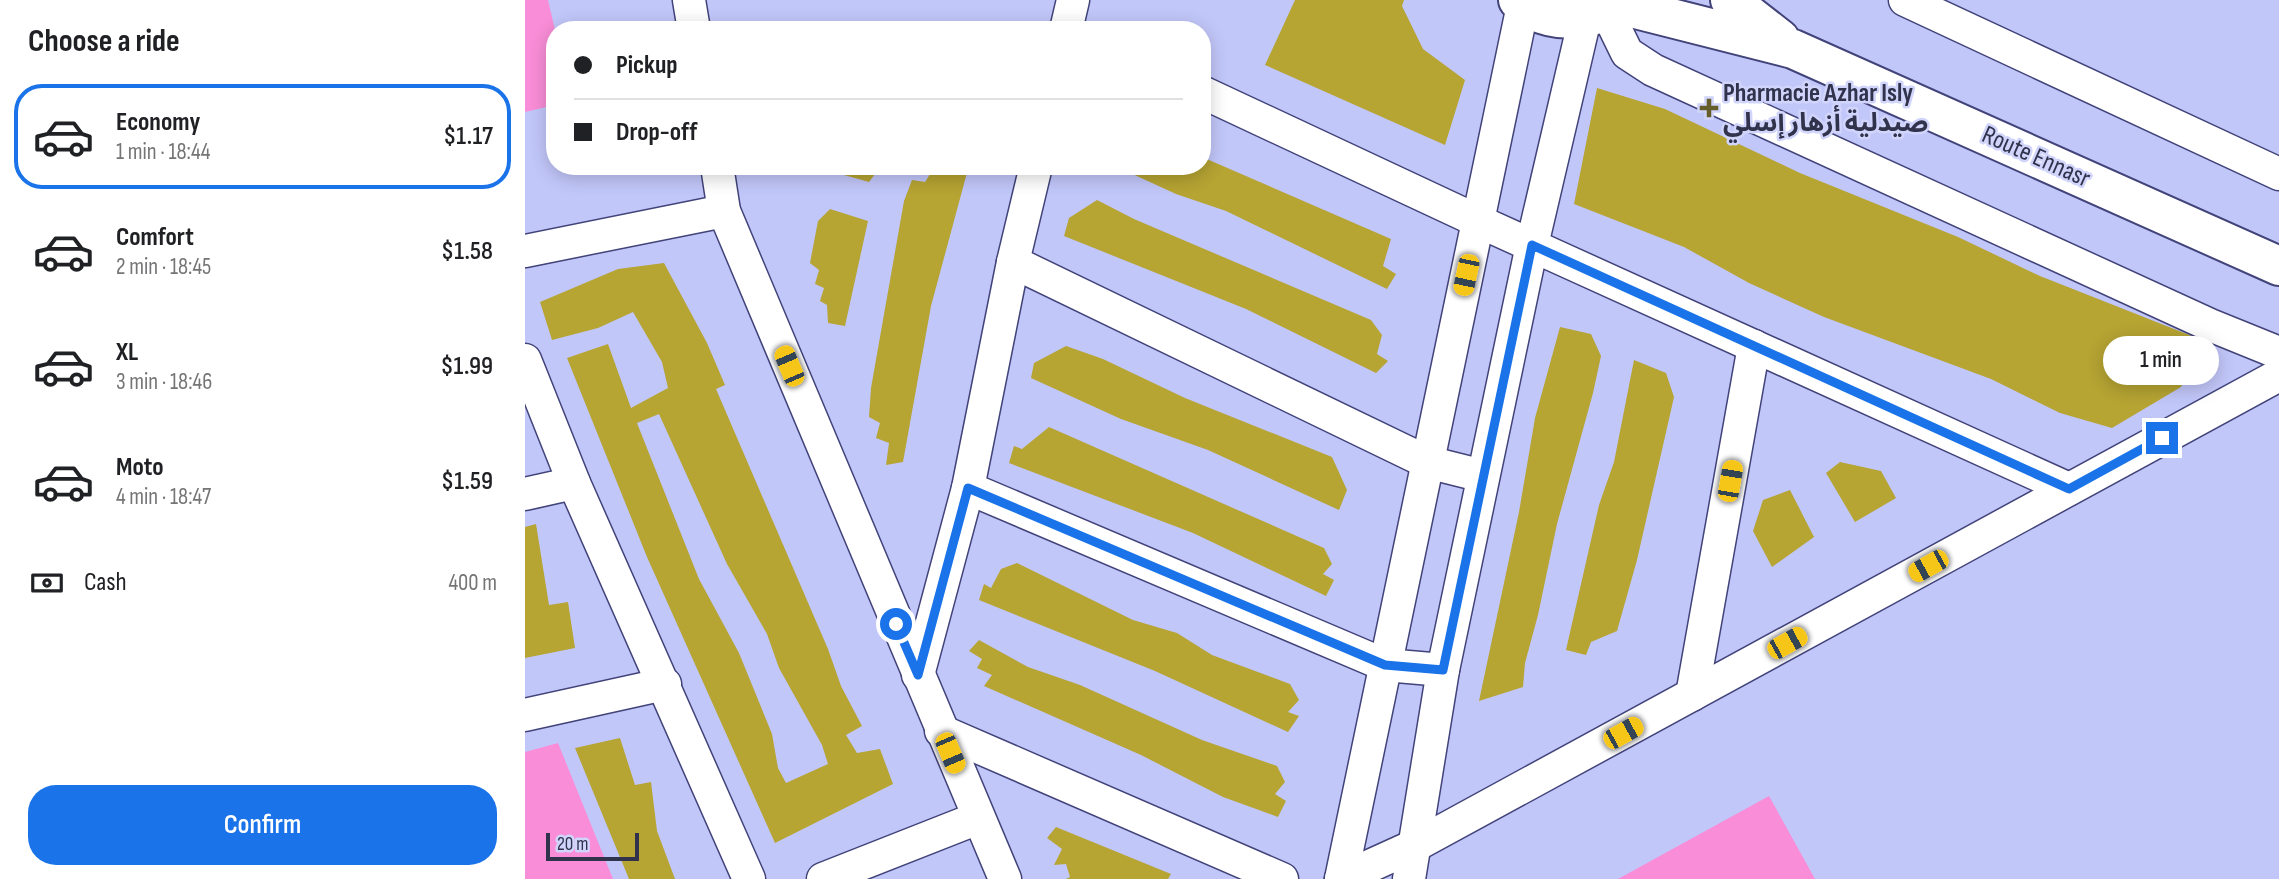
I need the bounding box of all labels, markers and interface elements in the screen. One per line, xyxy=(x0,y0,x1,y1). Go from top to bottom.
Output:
text: Choose a ride xyxy=(28,22,180,61)
text: Pickup xyxy=(616,50,678,81)
place label: Pharmacie Azhar Isly صيدلية أزهار إسلي xyxy=(1723,78,1928,143)
marker: Pharmacie Azhar Isly صيدلية أزهار إسلي xyxy=(1701,100,1717,116)
icon: car xyxy=(32,105,95,168)
text: Economy xyxy=(116,107,200,138)
text: Drop-off xyxy=(616,117,697,148)
street label: Route Ennasr xyxy=(1977,119,2096,195)
text: $1.17 xyxy=(443,121,493,152)
text: 1 min · 18:44 xyxy=(116,138,210,166)
icon: car xyxy=(32,220,95,283)
text: Comfort xyxy=(116,222,194,253)
text: $1.58 xyxy=(441,236,493,267)
car xyxy=(1452,252,1481,298)
text: 2 min · 18:45 xyxy=(116,253,211,281)
icon: car xyxy=(32,335,95,398)
callout: 1 min xyxy=(2104,336,2220,386)
text: XL xyxy=(116,337,138,368)
car xyxy=(772,343,807,389)
text: 1 min xyxy=(2140,346,2182,374)
text: $1.99 xyxy=(440,351,493,382)
text: 3 min · 18:46 xyxy=(116,368,212,396)
route end xyxy=(2146,422,2178,454)
icon: car xyxy=(32,450,95,513)
text: Moto xyxy=(116,452,164,483)
car xyxy=(1717,458,1744,504)
text: $1.59 xyxy=(441,466,493,497)
text: 4 min · 18:47 xyxy=(116,483,211,511)
car xyxy=(1905,547,1952,585)
icon: cash xyxy=(28,564,66,602)
text: Cash xyxy=(84,567,127,598)
text: 400 m xyxy=(448,569,497,597)
route start xyxy=(880,608,912,640)
car xyxy=(1764,624,1811,662)
car xyxy=(1600,714,1647,752)
car xyxy=(933,730,968,776)
button: Confirm xyxy=(28,785,497,865)
scale bar xyxy=(546,830,639,862)
text: 20 m xyxy=(557,833,589,856)

